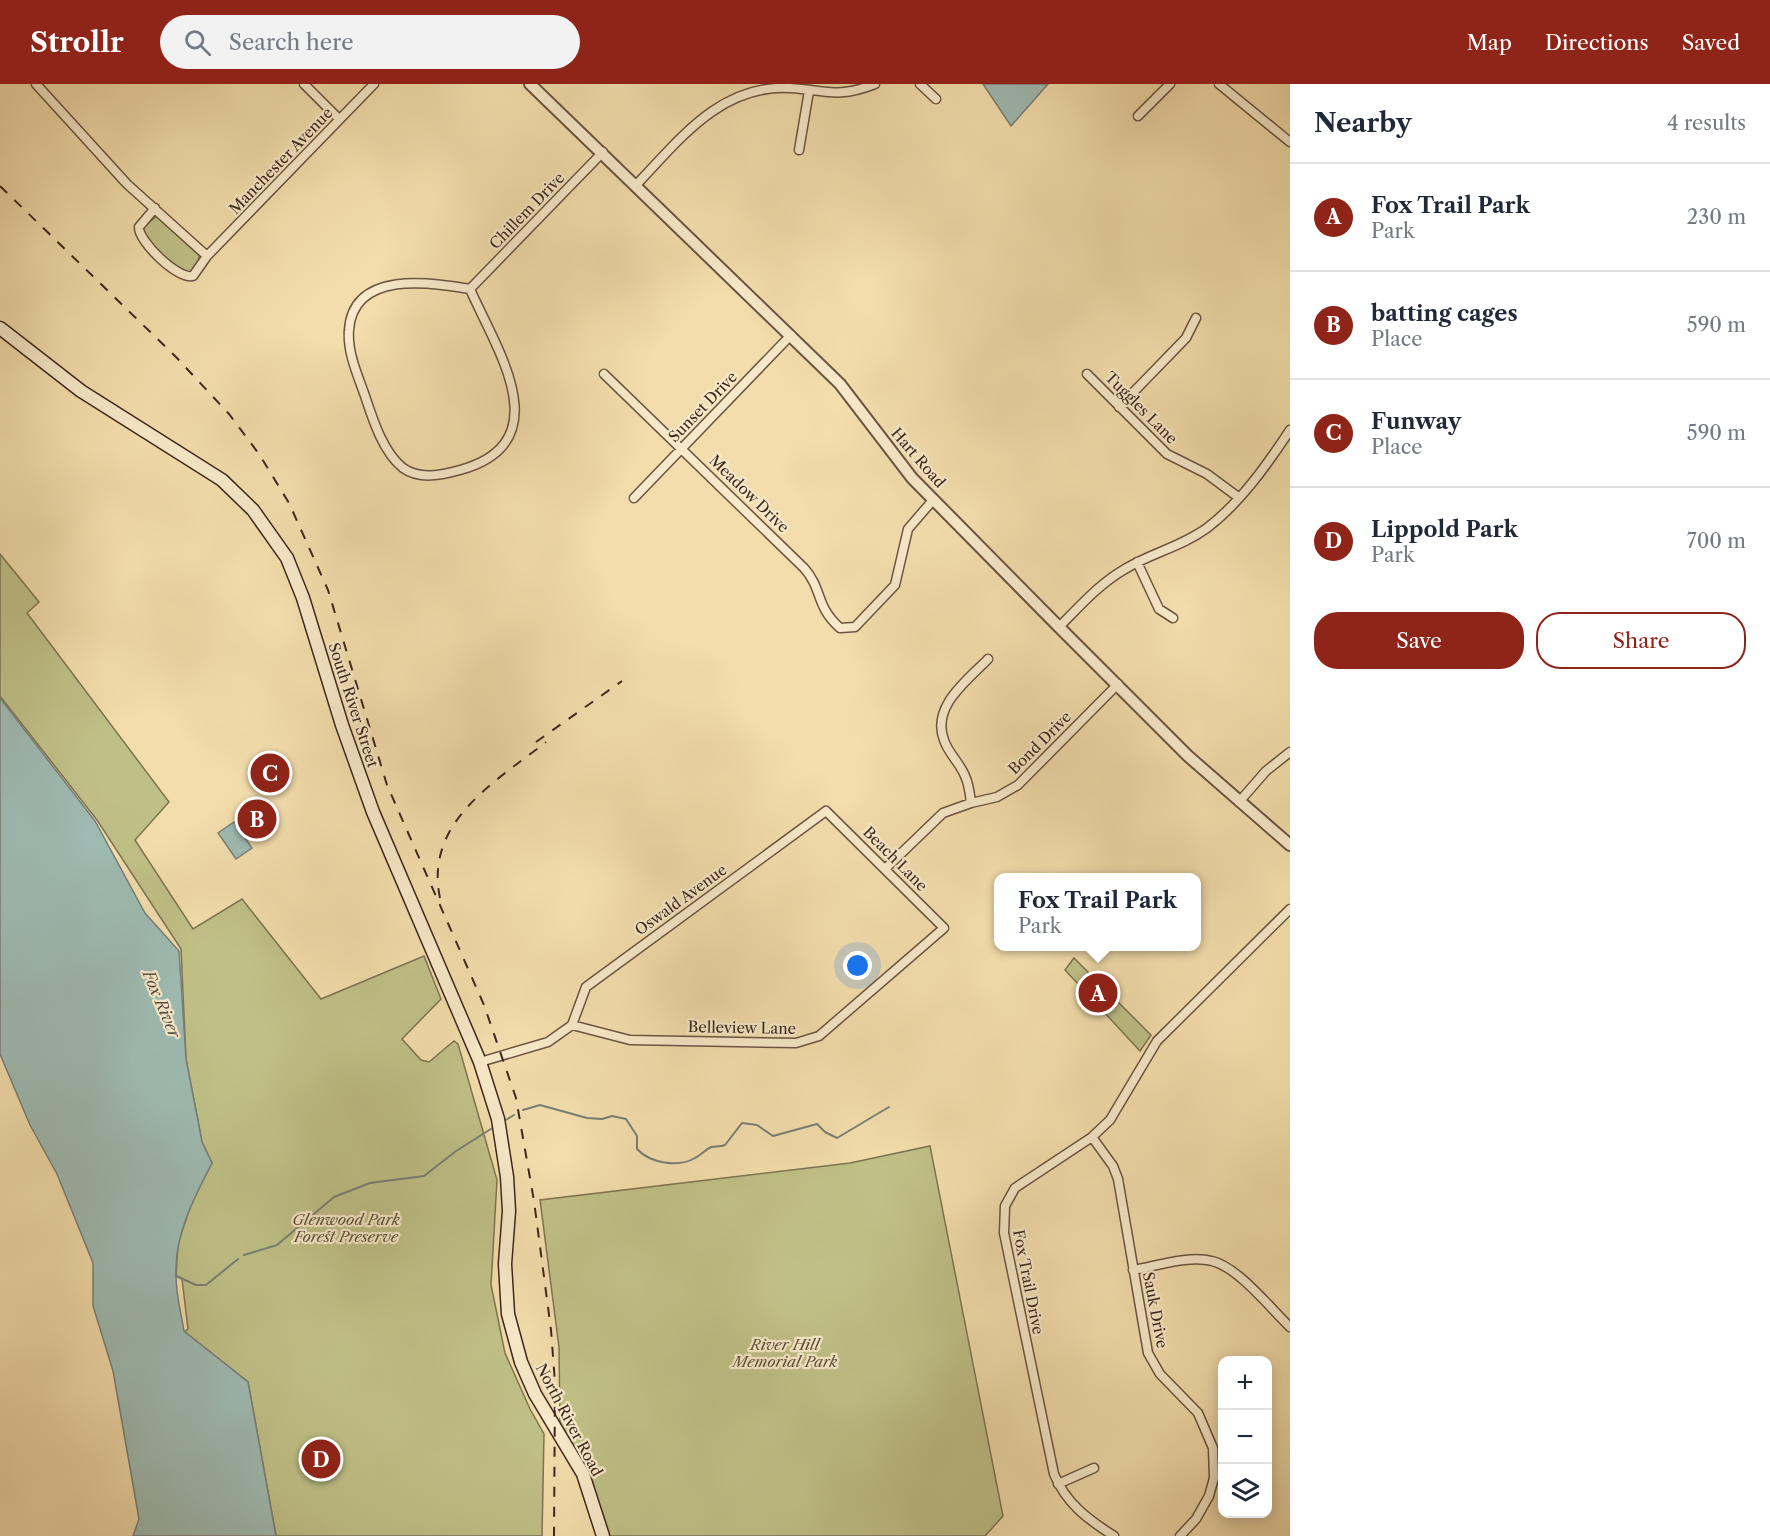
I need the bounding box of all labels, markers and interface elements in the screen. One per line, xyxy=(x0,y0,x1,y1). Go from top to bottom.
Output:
search box xyxy=(160,15,580,69)
text: Strollr xyxy=(30,25,124,59)
icon: search xyxy=(181,26,214,59)
text: Search here xyxy=(229,29,353,56)
text: Map xyxy=(1467,30,1512,55)
text: Directions xyxy=(1545,30,1649,55)
text: Saved xyxy=(1682,30,1740,55)
street label: Manchester Avenue xyxy=(225,103,336,218)
text: Nearby xyxy=(1314,107,1412,139)
text: 4 results xyxy=(1667,111,1746,135)
street label: Chillem Drive xyxy=(485,168,568,253)
text: Fox Trail Park xyxy=(1371,192,1530,219)
text: A xyxy=(1326,205,1341,229)
text: 230 m xyxy=(1687,205,1746,229)
text: Park xyxy=(1371,219,1414,243)
text: batting cages xyxy=(1371,300,1518,327)
text: B xyxy=(1326,313,1341,337)
text: 590 m xyxy=(1687,313,1746,337)
text: Place xyxy=(1371,327,1422,351)
street label: Sunset Drive xyxy=(664,367,741,446)
street label: Tuggles Lane xyxy=(1101,367,1182,448)
text: Funway xyxy=(1371,408,1461,435)
text: C xyxy=(1325,421,1342,445)
text: 590 m xyxy=(1687,421,1746,445)
street label: Hart Road xyxy=(887,424,950,492)
text: Place xyxy=(1371,435,1422,459)
street label: Meadow Drive xyxy=(705,451,793,537)
text: Lippold Park xyxy=(1371,516,1518,543)
text: D xyxy=(1325,529,1342,553)
text: 700 m xyxy=(1687,529,1746,553)
text: Park xyxy=(1371,543,1414,567)
button: Save xyxy=(1314,612,1524,669)
button: Share xyxy=(1536,612,1746,669)
street label: South River Street xyxy=(324,640,383,770)
street label: Bond Drive xyxy=(1004,707,1075,778)
pin: C xyxy=(250,750,290,796)
pin: B xyxy=(238,796,276,842)
street label: Beach Lane xyxy=(859,822,932,895)
street label: Oswald Avenue xyxy=(631,860,730,939)
popup xyxy=(994,873,1201,951)
text: Fox Trail Park xyxy=(1018,887,1177,914)
text: Park xyxy=(1018,914,1061,938)
your location xyxy=(843,951,872,980)
water label: Fox River xyxy=(138,965,186,1042)
pin: A xyxy=(1078,970,1118,1016)
street label: Belleview Lane xyxy=(688,1017,796,1038)
park label: Glenwood Park Forest Preserve xyxy=(292,1210,400,1246)
street label: Fox Trail Drive xyxy=(1009,1228,1048,1336)
street label: Sauk Drive xyxy=(1139,1270,1172,1350)
park label: River Hill Memorial Park xyxy=(731,1335,837,1371)
map controls xyxy=(1218,1356,1272,1518)
button: + xyxy=(1218,1356,1272,1410)
street label: North River Road xyxy=(532,1360,607,1479)
button: − xyxy=(1218,1410,1272,1464)
pin: D xyxy=(302,1436,340,1482)
button: layers xyxy=(1218,1464,1272,1518)

